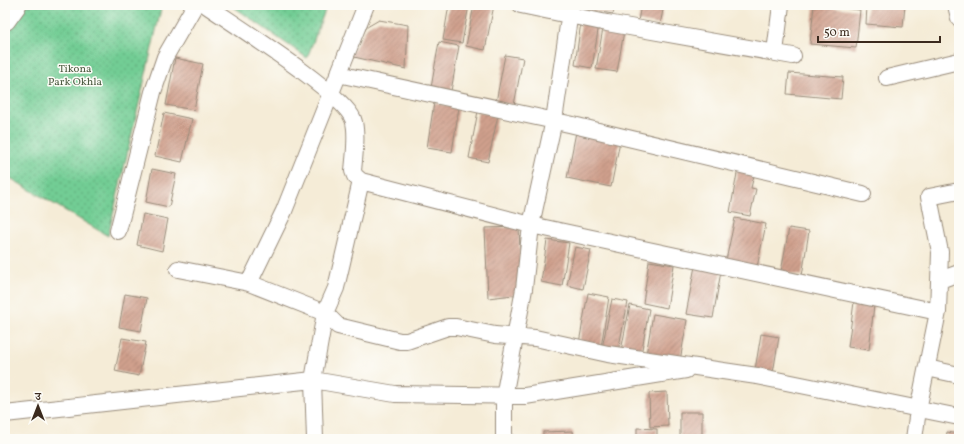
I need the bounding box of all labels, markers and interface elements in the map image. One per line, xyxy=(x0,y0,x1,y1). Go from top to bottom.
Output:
scale bar xyxy=(818,18,940,44)
text: 50 m xyxy=(824,25,850,41)
park label: Tikona Park Okhla xyxy=(48,62,103,90)
north arrow xyxy=(18,386,58,426)
text: उ xyxy=(34,390,42,405)

